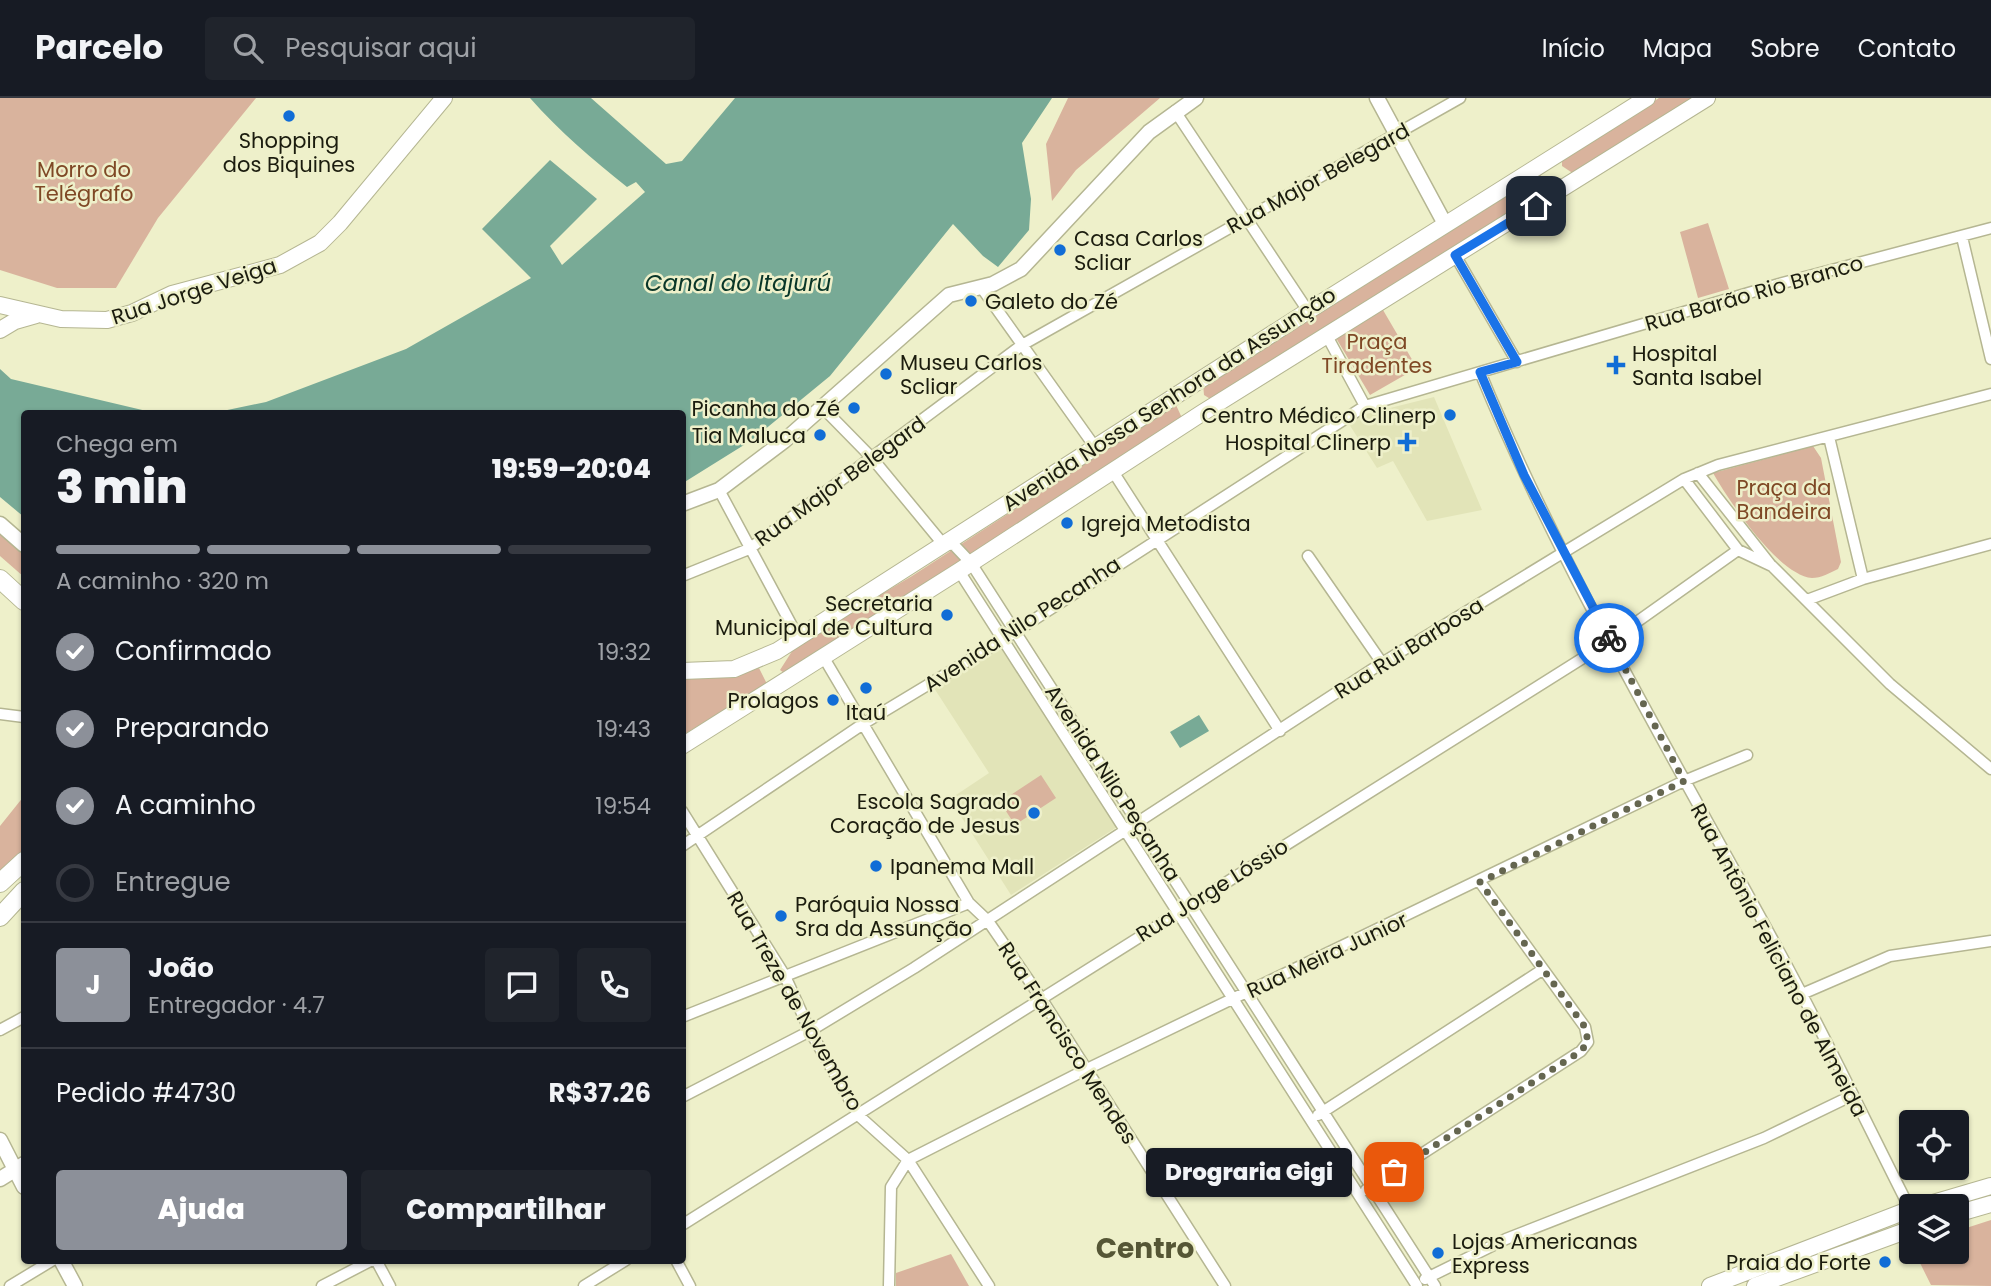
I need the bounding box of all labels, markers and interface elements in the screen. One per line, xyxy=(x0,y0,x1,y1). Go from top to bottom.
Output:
search box xyxy=(205,17,695,80)
text: Parcelo xyxy=(35,24,163,71)
icon: search xyxy=(229,29,267,67)
text: Pesquisar aqui xyxy=(285,30,477,66)
text: Início xyxy=(1542,32,1605,65)
text: Mapa xyxy=(1643,32,1712,65)
text: Sobre xyxy=(1750,32,1820,65)
text: Contato xyxy=(1858,32,1956,65)
marker: Shopping dos Biquines xyxy=(281,108,297,124)
street label: Rua Major Belegard xyxy=(1221,116,1415,240)
place label: Shopping dos Biquines xyxy=(223,126,355,179)
park label: Morro do Telégrafo xyxy=(34,155,134,208)
pin xyxy=(1506,176,1566,236)
icon: home xyxy=(1517,187,1555,225)
place label: Casa Carlos Scliar xyxy=(1074,224,1203,277)
marker: Casa Carlos Scliar xyxy=(1052,242,1068,258)
street label: Rua Barão Rio Branco xyxy=(1642,248,1866,338)
street label: Rua Jorge Veiga xyxy=(108,251,280,331)
water label: Canal do Itajurú xyxy=(645,267,831,299)
street label: Avenida Nossa Senhora da Assunção xyxy=(997,280,1341,518)
place label: Galeto do Zé xyxy=(985,287,1118,316)
marker: Galeto do Zé xyxy=(963,293,979,309)
park label: Praça Tiradentes xyxy=(1322,327,1432,380)
place label: Hospital Santa Isabel xyxy=(1632,339,1762,392)
place label: Museu Carlos Scliar xyxy=(900,348,1042,401)
marker: Hospital Santa Isabel xyxy=(1606,355,1626,375)
marker: Museu Carlos Scliar xyxy=(878,366,894,382)
place label: Picanha do Zé xyxy=(691,394,840,423)
marker: Picanha do Zé xyxy=(846,400,862,416)
place label: Centro Médico Clinerp xyxy=(1202,401,1436,430)
marker: Centro Médico Clinerp xyxy=(1442,407,1458,423)
street label: Rua Major Belegard xyxy=(749,409,931,553)
place label: Tia Maluca xyxy=(692,421,806,450)
marker: Tia Maluca xyxy=(812,427,828,443)
text: Chega em xyxy=(56,428,178,460)
place label: Hospital Clinerp xyxy=(1225,428,1391,457)
marker: Hospital Clinerp xyxy=(1397,432,1417,452)
text: 19:59–20:04 xyxy=(492,451,651,487)
text: 3 min xyxy=(56,455,188,519)
park label: Praça da Bandeira xyxy=(1736,473,1832,526)
place label: Igreja Metodista xyxy=(1081,509,1251,538)
marker: Igreja Metodista xyxy=(1059,515,1075,531)
street label: Avenida Nilo Pecanha xyxy=(918,550,1126,698)
text: A caminho · 320 m xyxy=(56,565,269,597)
place label: Secretaria Municipal de Cultura xyxy=(715,589,933,642)
street label: Rua Rui Barbosa xyxy=(1329,590,1489,706)
courier xyxy=(1574,603,1644,673)
marker: Secretaria Municipal de Cultura xyxy=(939,607,955,623)
icon: bike xyxy=(1590,619,1628,657)
icon: check xyxy=(56,633,94,671)
text: Confirmado xyxy=(115,633,272,669)
text: 19:32 xyxy=(597,636,651,668)
street label: Avenida Nilo Peçanha xyxy=(1039,679,1187,887)
marker: Itaú xyxy=(858,680,874,696)
place label: Prolagos xyxy=(728,686,819,715)
marker: Prolagos xyxy=(825,692,841,708)
place label: Itaú xyxy=(846,698,886,727)
icon: check xyxy=(56,710,94,748)
text: Preparando xyxy=(115,710,269,746)
text: 19:43 xyxy=(596,713,651,745)
icon: check xyxy=(56,787,94,825)
text: A caminho xyxy=(115,787,256,823)
place label: Escola Sagrado Coração de Jesus xyxy=(830,787,1020,840)
text: 19:54 xyxy=(595,790,651,822)
street label: Rua Antônio Feliciano de Almeida xyxy=(1684,798,1874,1122)
marker: Escola Sagrado Coração de Jesus xyxy=(1026,805,1042,821)
street label: Rua Jorge Lóssio xyxy=(1130,832,1294,948)
place label: Ipanema Mall xyxy=(890,852,1034,881)
marker: Ipanema Mall xyxy=(868,858,884,874)
text: Entregue xyxy=(115,864,231,900)
street label: Rua Treze de Novembro xyxy=(720,886,870,1116)
place label: Paróquia Nossa Sra da Assunção xyxy=(795,890,972,943)
street label: Rua Meira Junior xyxy=(1242,905,1412,1005)
marker: Paróquia Nossa Sra da Assunção xyxy=(773,908,789,924)
street label: Rua Francisco Mendes xyxy=(992,936,1144,1150)
button: chat xyxy=(485,948,559,1022)
button: phone xyxy=(577,948,651,1022)
text: João xyxy=(148,950,214,986)
text: J xyxy=(85,967,101,1003)
text: Entregador · 4.7 xyxy=(148,989,325,1021)
text: Pedido #4730 xyxy=(56,1075,236,1111)
text: R$37.26 xyxy=(549,1075,651,1111)
map controls xyxy=(1899,1110,1969,1264)
button: locate xyxy=(1899,1110,1969,1180)
pin xyxy=(1364,1142,1424,1202)
callout: Drograria Gigi xyxy=(1146,1148,1352,1196)
icon: bag xyxy=(1375,1153,1413,1191)
text: Drograria Gigi xyxy=(1165,1156,1333,1188)
button: Ajuda xyxy=(56,1170,347,1250)
button: Compartilhar xyxy=(361,1170,651,1250)
button: layers xyxy=(1899,1194,1969,1264)
place label: Lojas Americanas Express xyxy=(1452,1227,1638,1280)
district label: Centro xyxy=(1096,1229,1194,1268)
marker: Lojas Americanas Express xyxy=(1430,1245,1446,1261)
place label: Praia do Forte xyxy=(1726,1248,1871,1277)
marker: Praia do Forte xyxy=(1877,1254,1893,1270)

